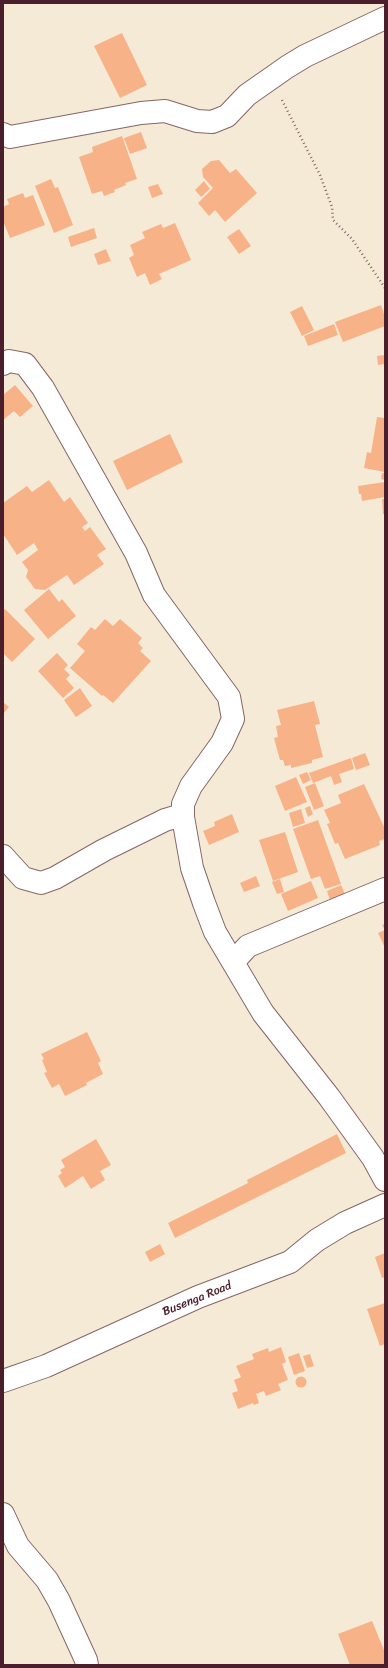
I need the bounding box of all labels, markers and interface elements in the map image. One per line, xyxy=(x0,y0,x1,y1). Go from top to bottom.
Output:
street label: Busenga Road xyxy=(160,1279,234,1319)

